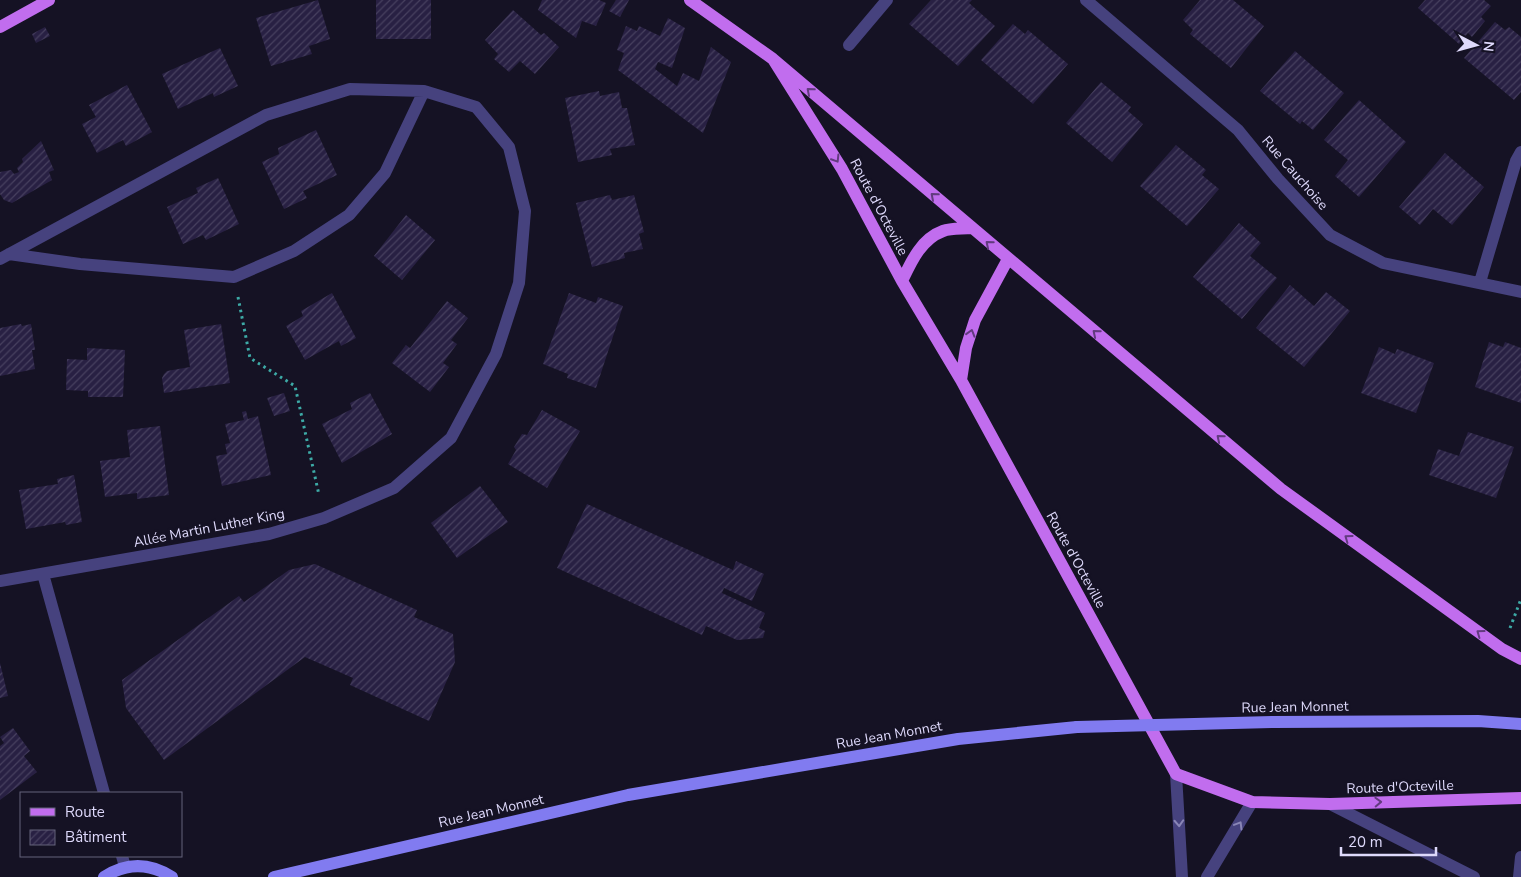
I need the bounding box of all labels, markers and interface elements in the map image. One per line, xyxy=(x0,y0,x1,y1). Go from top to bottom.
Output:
north arrow xyxy=(1451,20,1501,70)
text: N xyxy=(1478,40,1498,53)
one-way arrow xyxy=(807,88,816,96)
street label: Rue Cauchoise xyxy=(1258,132,1332,214)
one-way arrow xyxy=(830,153,839,163)
street label: Route d'Octeville xyxy=(845,155,913,259)
one-way arrow xyxy=(930,193,939,202)
one-way arrow xyxy=(986,240,995,249)
one-way arrow xyxy=(965,329,975,337)
one-way arrow xyxy=(1093,330,1102,339)
one-way arrow xyxy=(1217,434,1226,443)
street label: Allée Martin Luther King xyxy=(132,504,286,552)
street label: Route d'Octeville xyxy=(1042,508,1110,612)
one-way arrow xyxy=(1345,535,1354,543)
one-way arrow xyxy=(1476,630,1486,639)
street label: Rue Jean Monnet xyxy=(1241,697,1349,717)
street label: Rue Jean Monnet xyxy=(835,716,944,754)
street label: Route d'Octeville xyxy=(1346,776,1454,798)
street label: Rue Jean Monnet xyxy=(437,790,545,832)
legend xyxy=(20,792,182,857)
one-way arrow xyxy=(1375,797,1383,808)
text: Route xyxy=(65,802,105,822)
one-way arrow xyxy=(1173,819,1184,827)
one-way arrow xyxy=(1232,821,1242,830)
scale bar xyxy=(1341,824,1436,856)
text: Bâtiment xyxy=(65,827,127,847)
text: 20 m xyxy=(1348,832,1383,852)

